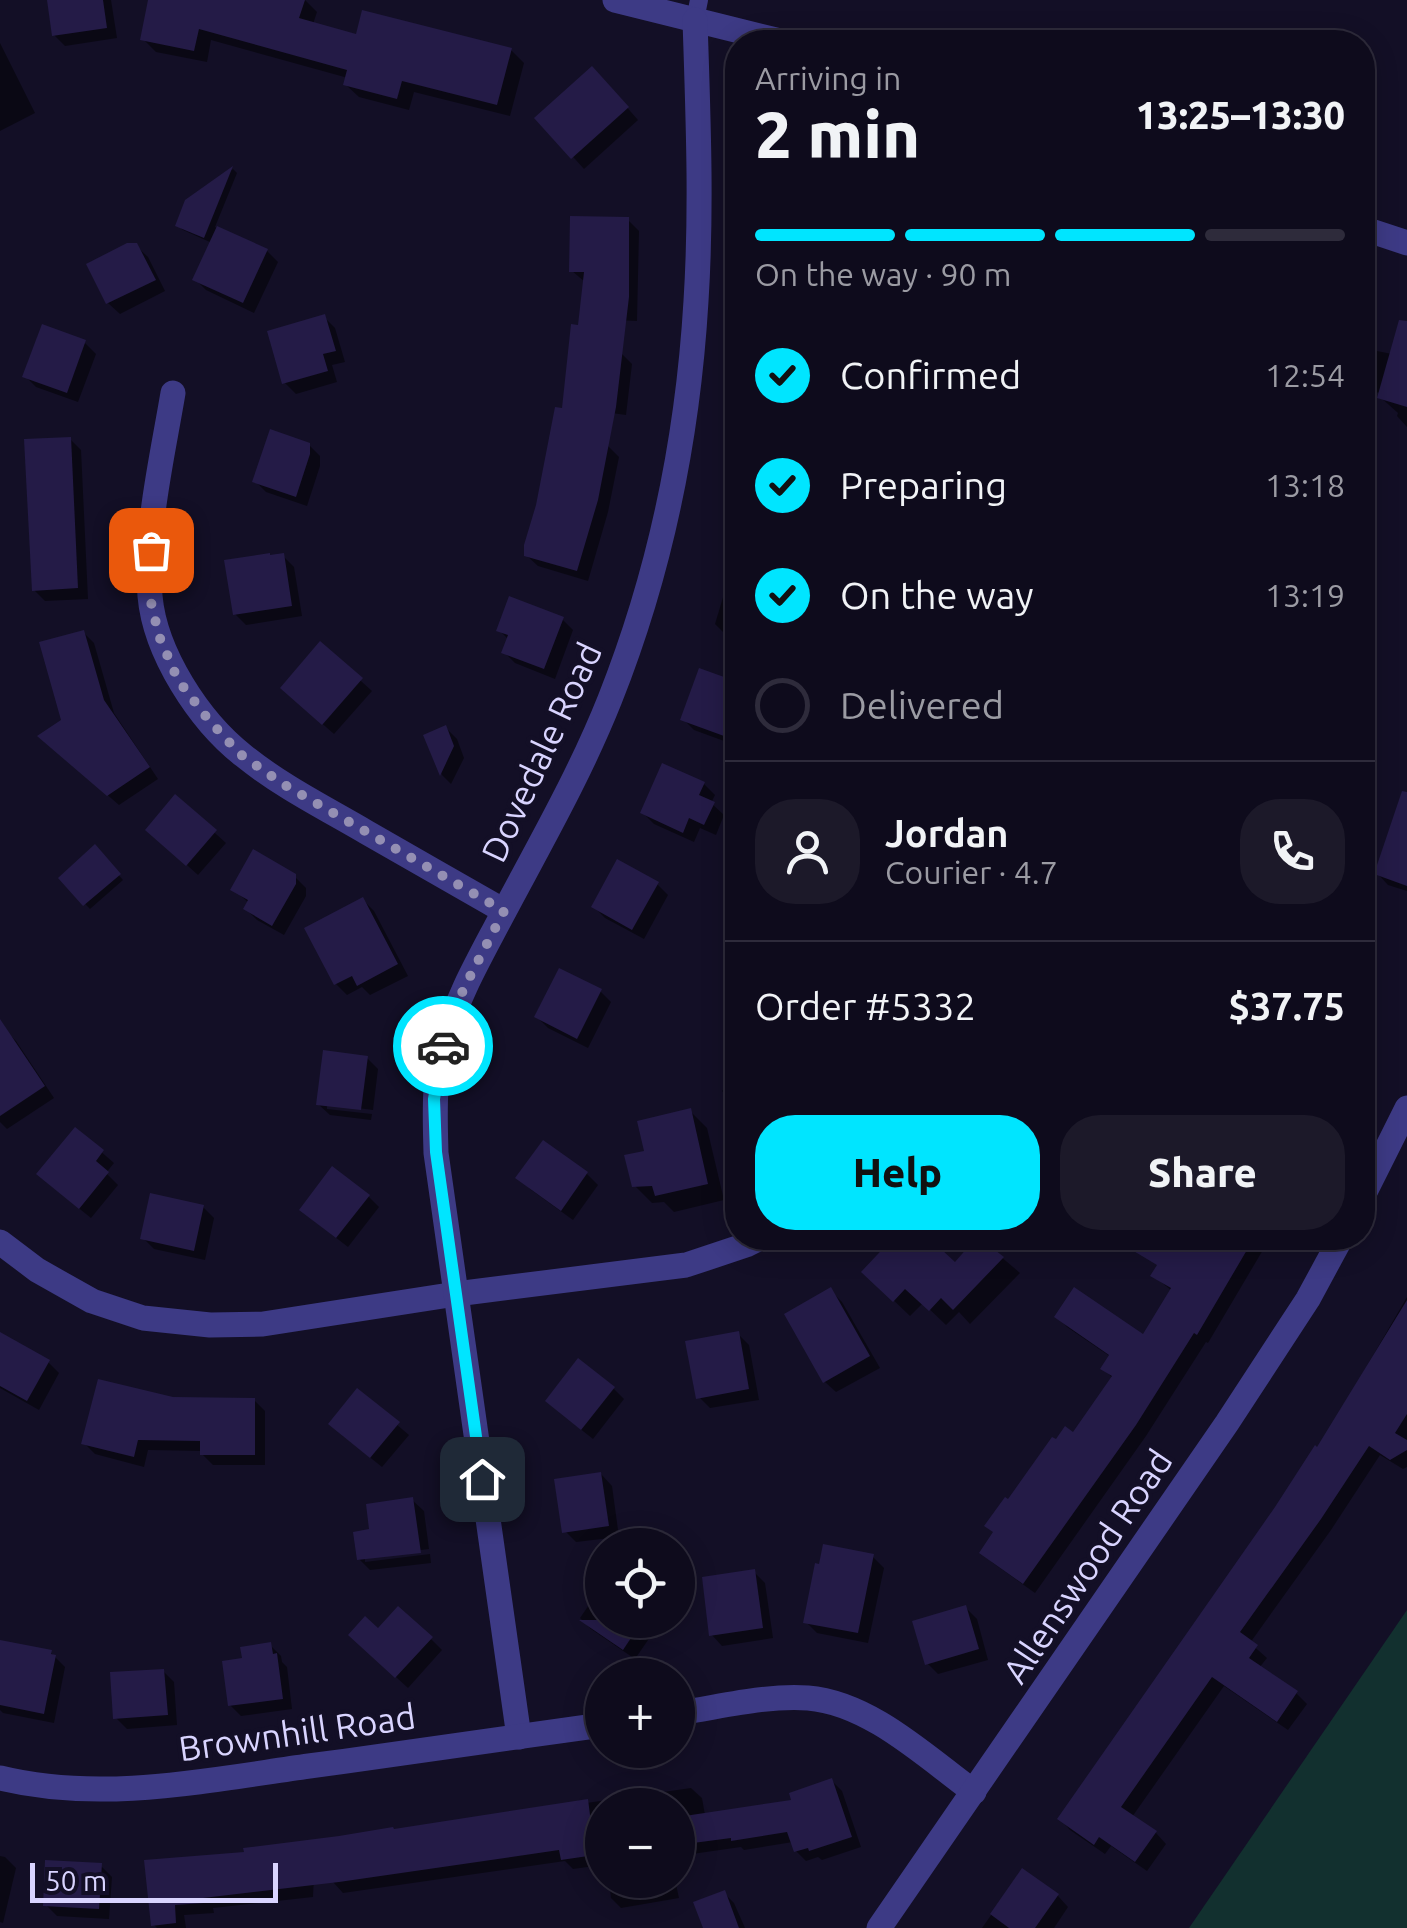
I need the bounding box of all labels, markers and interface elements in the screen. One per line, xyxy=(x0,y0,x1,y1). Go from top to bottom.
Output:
text: Arriving in xyxy=(755,60,901,96)
text: 13:25–13:30 xyxy=(1136,94,1345,136)
text: 2 min xyxy=(755,97,920,170)
text: On the way · 90 m xyxy=(755,256,1011,292)
icon: check xyxy=(755,348,810,403)
text: Confirmed xyxy=(840,354,1021,396)
text: 12:54 xyxy=(1265,357,1345,393)
icon: check xyxy=(755,458,810,513)
text: Preparing xyxy=(840,464,1007,506)
text: 13:18 xyxy=(1265,467,1345,503)
pin xyxy=(109,508,194,593)
icon: bag xyxy=(124,523,179,578)
icon: check xyxy=(755,568,810,623)
text: On the way xyxy=(840,574,1033,616)
text: 13:19 xyxy=(1265,577,1345,613)
street label: Dovedale Road xyxy=(473,636,609,868)
text: Delivered xyxy=(840,684,1004,726)
button: person xyxy=(755,799,860,904)
button: phone xyxy=(1240,799,1345,904)
text: Jordan xyxy=(885,812,1009,854)
text: Courier · 4.7 xyxy=(885,854,1058,890)
text: Order #5332 xyxy=(755,985,976,1027)
text: $37.75 xyxy=(1228,985,1345,1027)
courier xyxy=(393,996,493,1096)
icon: car xyxy=(416,1019,471,1074)
button: Help xyxy=(755,1115,1040,1230)
button: Share xyxy=(1060,1115,1345,1230)
pin xyxy=(440,1437,525,1522)
street label: Allenswood Road xyxy=(994,1442,1180,1690)
icon: home xyxy=(455,1452,510,1507)
map controls xyxy=(585,1528,695,1898)
button: locate xyxy=(585,1528,695,1638)
button: + xyxy=(585,1658,695,1768)
street label: Brownhill Road xyxy=(176,1696,418,1768)
button: − xyxy=(585,1788,695,1898)
scale bar xyxy=(30,1858,278,1902)
text: 50 m xyxy=(45,1865,107,1896)

